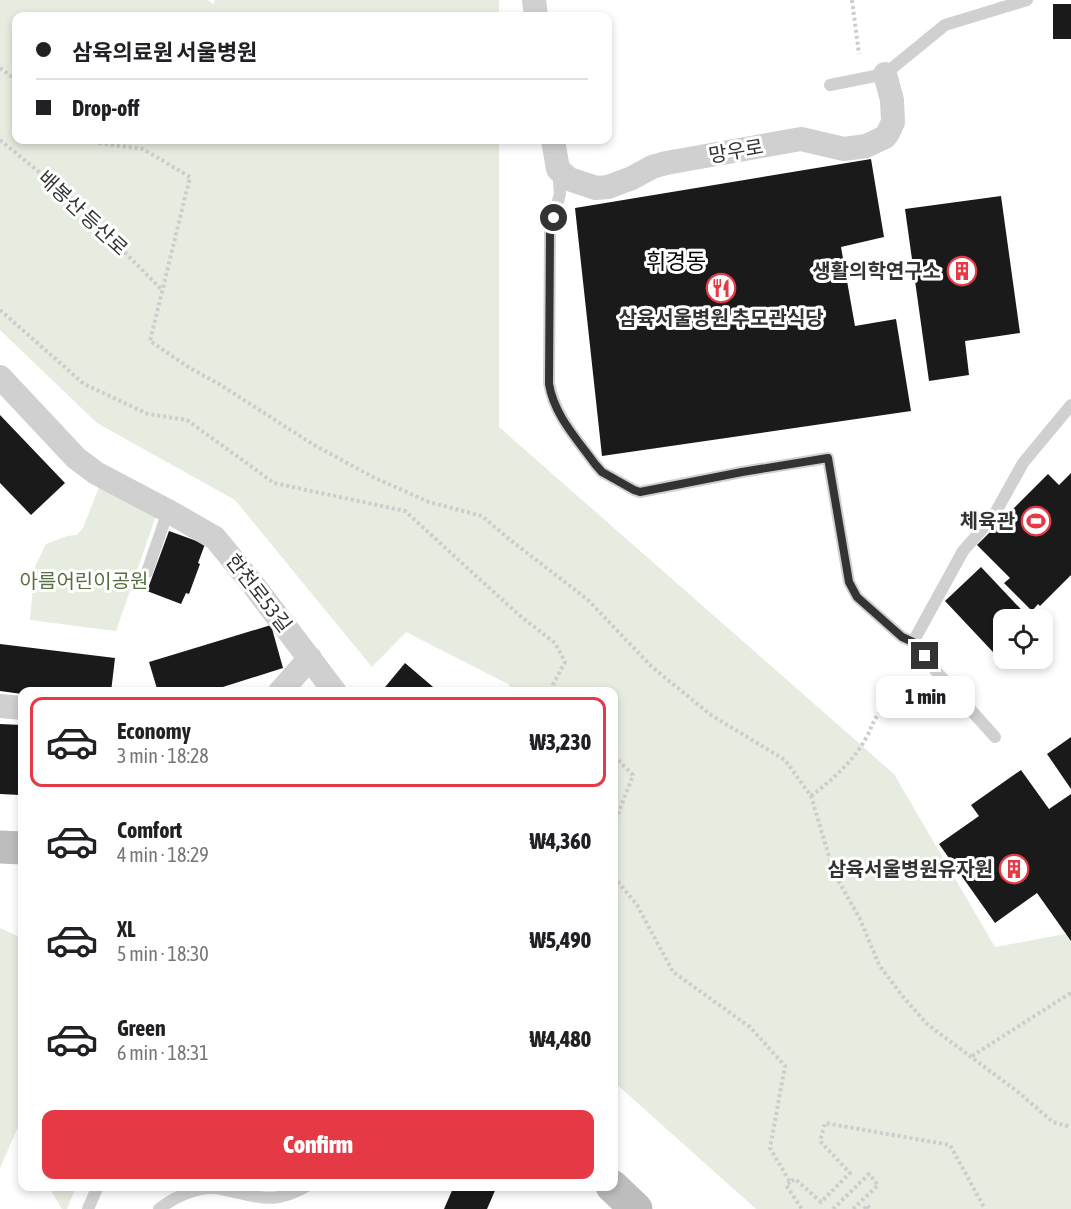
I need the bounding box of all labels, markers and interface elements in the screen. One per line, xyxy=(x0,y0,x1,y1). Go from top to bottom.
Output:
text: 삼육의료원 서울병원 xyxy=(72,39,257,65)
text: Drop-off xyxy=(72,95,139,121)
street label: 망우로 xyxy=(707,134,765,167)
street label: 배봉산 등산로 xyxy=(34,166,133,260)
route start xyxy=(540,204,567,231)
district label: 휘경동 xyxy=(646,248,706,274)
building icon: 생활의학연구소 xyxy=(946,255,978,287)
place label: 생활의학연구소 xyxy=(812,259,941,282)
restaurant icon: 삼육서울병원 추모관식당 xyxy=(705,272,737,304)
place label: 삼육서울병원 추모관식당 xyxy=(618,306,824,329)
sports icon: 체육관 xyxy=(1020,505,1052,537)
place label: 체육관 xyxy=(960,509,1016,532)
street label: 한천로53길 xyxy=(222,549,297,636)
park label: 아름어린이공원 xyxy=(20,569,148,592)
map controls xyxy=(993,609,1053,669)
button: locate xyxy=(993,609,1053,669)
route end xyxy=(911,642,938,669)
callout: 1 min xyxy=(876,677,974,719)
text: 1 min xyxy=(905,685,946,708)
icon: car xyxy=(45,715,99,769)
text: Economy xyxy=(117,718,191,744)
text: ₩3,230 xyxy=(530,729,591,755)
text: 3 min · 18:28 xyxy=(117,744,209,767)
icon: car xyxy=(45,814,99,868)
text: Comfort xyxy=(117,817,182,843)
text: ₩4,360 xyxy=(530,828,591,854)
text: 4 min · 18:29 xyxy=(117,843,209,866)
building icon: 삼육서울병원유자원 xyxy=(998,853,1030,885)
place label: 삼육서울병원유자원 xyxy=(827,857,993,880)
icon: car xyxy=(45,913,99,967)
text: XL xyxy=(117,916,135,942)
text: ₩5,490 xyxy=(530,927,591,953)
text: 5 min · 18:30 xyxy=(117,942,209,965)
icon: car xyxy=(45,1012,99,1066)
text: Green xyxy=(117,1015,166,1041)
text: ₩4,480 xyxy=(530,1026,591,1052)
text: 6 min · 18:31 xyxy=(117,1041,209,1064)
button: Confirm xyxy=(42,1110,594,1179)

